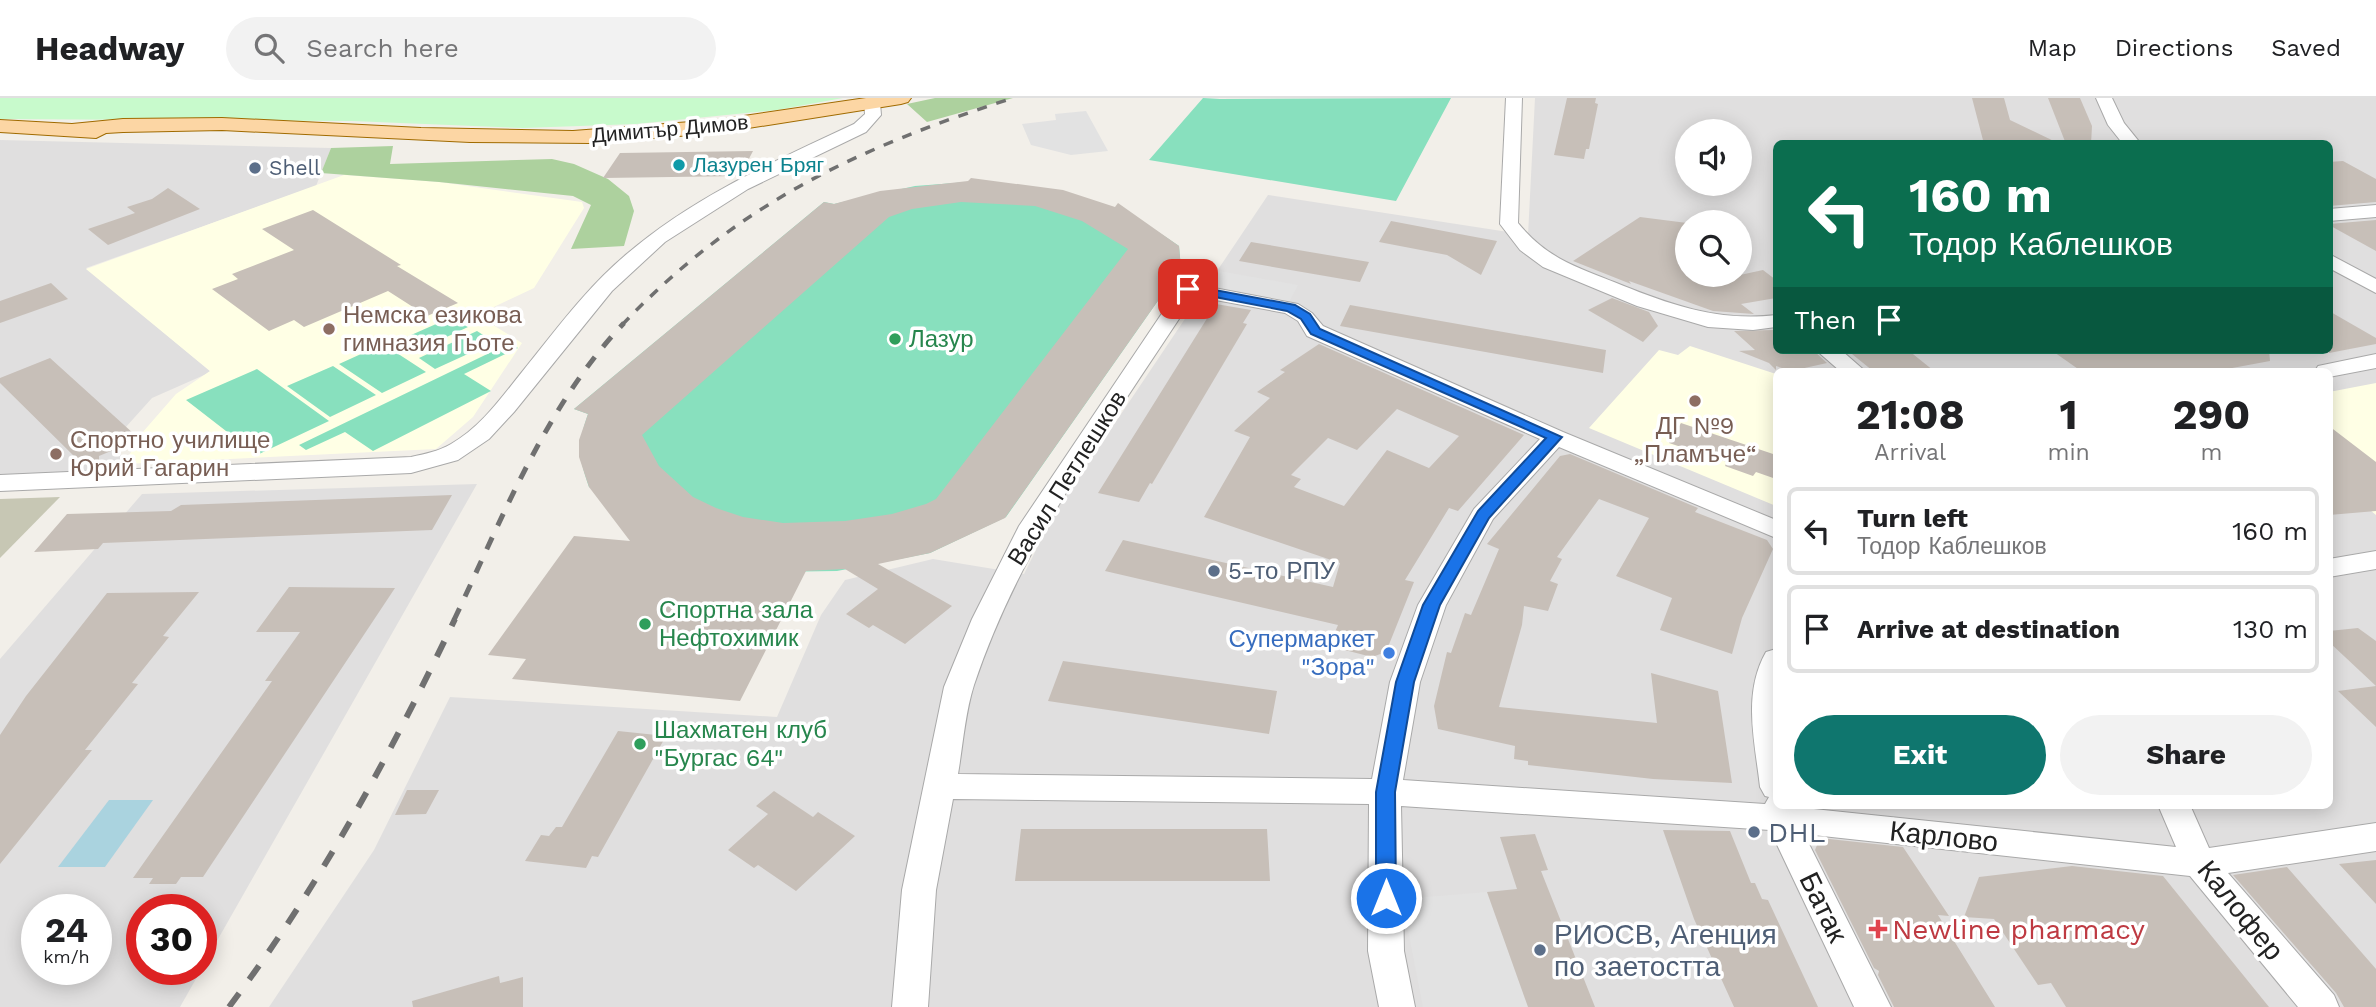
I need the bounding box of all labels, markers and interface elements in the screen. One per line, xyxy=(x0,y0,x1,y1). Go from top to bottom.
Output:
search box xyxy=(226,17,716,80)
text: Headway xyxy=(35,29,184,68)
icon: search xyxy=(250,29,288,67)
text: Search here xyxy=(306,33,459,63)
text: Map xyxy=(2028,34,2077,62)
text: Directions xyxy=(2115,34,2233,62)
text: Saved xyxy=(2271,34,2341,62)
street label: Димитър Димов xyxy=(591,109,749,148)
map controls xyxy=(1675,119,1752,287)
button: sound xyxy=(1675,119,1752,196)
place label: Лазурен Бряг xyxy=(693,152,825,177)
place label: Shell xyxy=(269,155,321,180)
marker: Лазурен Бряг xyxy=(671,157,687,173)
marker: Shell xyxy=(247,160,263,176)
text: 160 m xyxy=(1909,166,2052,224)
icon: left xyxy=(1794,168,1885,259)
button: search xyxy=(1675,210,1752,287)
text: Тодор Каблешков xyxy=(1909,225,2173,263)
pin xyxy=(1158,259,1218,319)
icon: arrive xyxy=(1169,270,1207,308)
place label: Немска езикова гимназия Гьоте xyxy=(343,301,523,357)
icon: arrive xyxy=(1870,301,1908,339)
text: Then xyxy=(1794,305,1856,335)
marker: Немска езикова гимназия Гьоте xyxy=(321,321,337,337)
place label: Лазур xyxy=(909,325,974,353)
marker: Лазур xyxy=(887,331,903,347)
street label: Васил Петлешков xyxy=(1002,385,1132,571)
text: 21:08 xyxy=(1856,390,1965,439)
text: 1 xyxy=(2060,390,2078,439)
text: 290 xyxy=(2172,390,2250,439)
marker: ДГ №9 „Пламъче“ xyxy=(1687,393,1703,409)
place label: ДГ №9 „Пламъче“ xyxy=(1633,412,1757,468)
place label: Спортно училище Юрий Гагарин xyxy=(70,426,270,482)
text: Arrival xyxy=(1874,439,1946,466)
text: min xyxy=(2047,439,2090,466)
text: m xyxy=(2200,439,2222,466)
marker: Спортно училище Юрий Гагарин xyxy=(48,446,64,462)
text: Turn left xyxy=(1857,503,1968,533)
icon: left xyxy=(1798,512,1836,550)
text: 160 m xyxy=(2232,516,2308,546)
text: Тодор Каблешков xyxy=(1857,533,2047,560)
place label: 5-то РПУ xyxy=(1228,557,1336,585)
marker: 5-то РПУ xyxy=(1206,563,1222,579)
place label: Спортна зала Нефтохимик xyxy=(659,596,814,652)
icon: arrive xyxy=(1798,610,1836,648)
text: Arrive at destination xyxy=(1857,614,2120,644)
text: 130 m xyxy=(2233,614,2308,644)
marker: Спортна зала Нефтохимик xyxy=(637,616,653,632)
place label: Супермаркет "Зора" xyxy=(1228,625,1375,681)
marker: Супермаркет "Зора" xyxy=(1381,645,1397,661)
button: Exit xyxy=(1794,715,2046,795)
button: Share xyxy=(2060,715,2312,795)
place label: Шахматен клуб "Бургас 64" xyxy=(654,716,827,772)
marker: Шахматен клуб "Бургас 64" xyxy=(632,736,648,752)
street label: Карлово xyxy=(1888,814,2000,859)
place label: DHL xyxy=(1768,816,1825,849)
marker: DHL xyxy=(1746,824,1762,840)
street label: Калофер xyxy=(2191,854,2291,967)
position arrow xyxy=(1349,861,1423,935)
street label: Батак xyxy=(1793,867,1855,948)
speed limit sign: 30 xyxy=(126,894,217,985)
text: 24 xyxy=(45,909,88,951)
place label: Newline pharmacy xyxy=(1892,913,2145,946)
place label: РИОСВ, Агенция по заетостта xyxy=(1554,918,1777,983)
marker: Newline pharmacy xyxy=(1870,921,1886,937)
marker: РИОСВ, Агенция по заетостта xyxy=(1532,942,1548,958)
text: km/h xyxy=(43,946,90,967)

